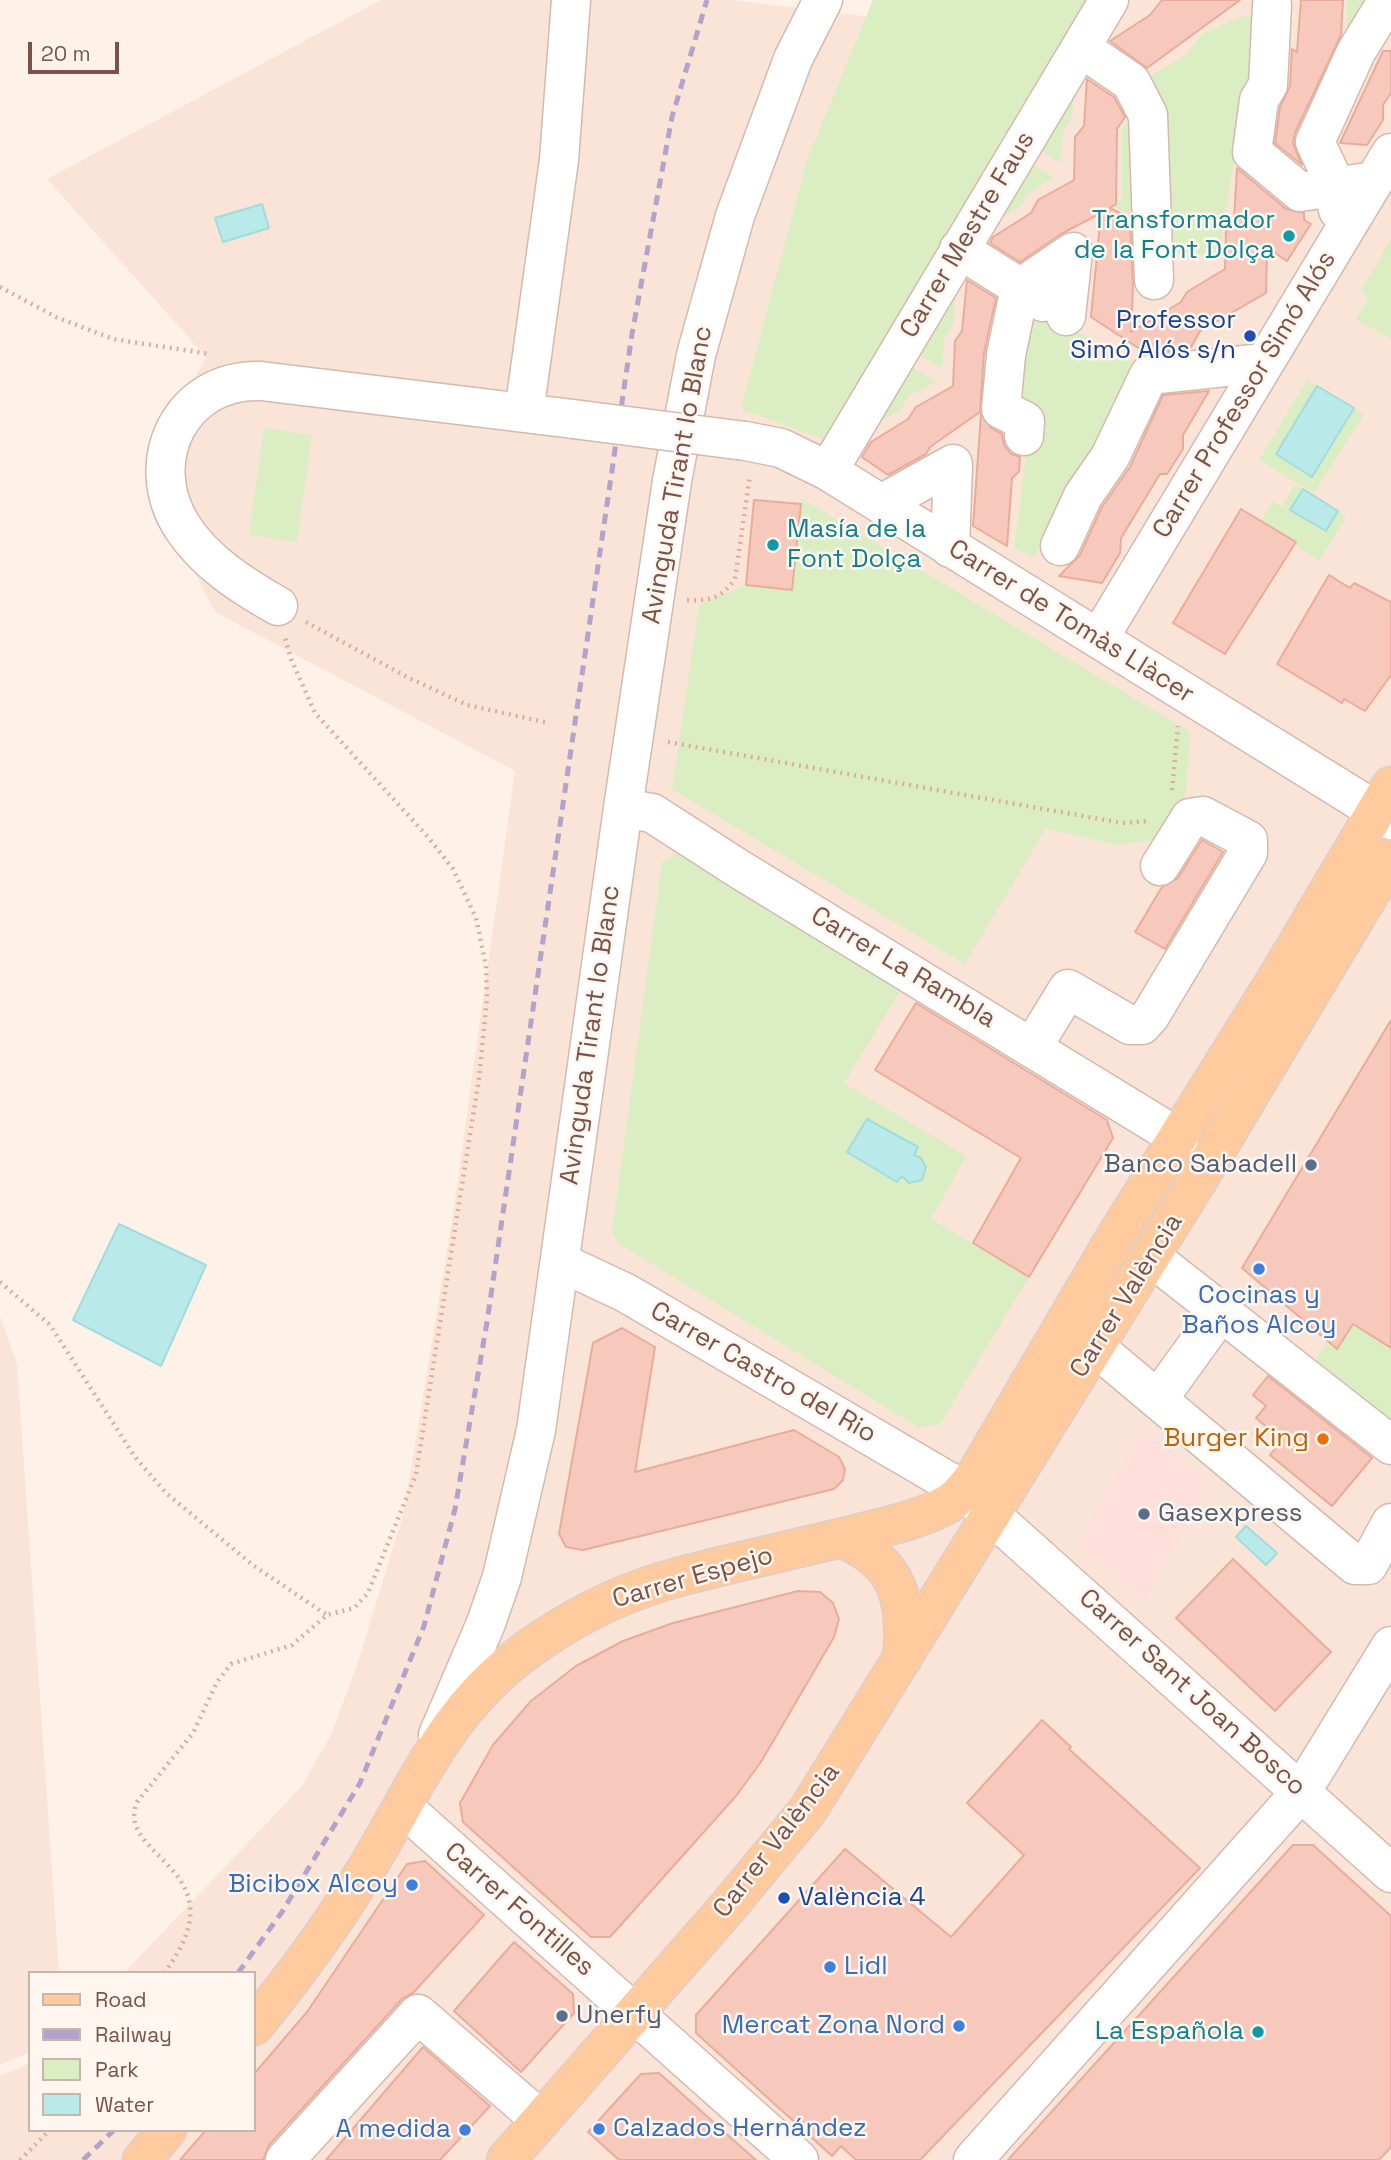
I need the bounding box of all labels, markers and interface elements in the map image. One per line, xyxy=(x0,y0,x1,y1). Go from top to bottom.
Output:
scale bar xyxy=(32,28,122,72)
text: 20 m xyxy=(41,40,91,67)
street label: Carrer Mestre Faus xyxy=(894,126,1042,344)
place label: Transformador de la Font Dolça xyxy=(1074,205,1275,266)
marker: Transformador de la Font Dolça xyxy=(1281,228,1297,244)
street label: Carrer Professor Simó Alós xyxy=(1147,246,1343,544)
place label: Professor Simó Alós s/n xyxy=(1070,305,1236,366)
street label: Avinguda Tirant lo Blanc xyxy=(636,323,720,627)
marker: Professor Simó Alós s/n xyxy=(1242,328,1258,344)
place label: Masía de la Font Dolça xyxy=(787,514,926,576)
street label: Carrer de Tomàs Llàcer xyxy=(942,534,1200,710)
marker: Masía de la Font Dolça xyxy=(765,537,781,553)
street label: Avinguda Tirant lo Blanc xyxy=(555,883,627,1187)
street label: Carrer La Rambla xyxy=(805,900,1001,1036)
place label: Banco Sabadell xyxy=(1104,1149,1297,1181)
marker: Banco Sabadell xyxy=(1303,1157,1319,1173)
street label: Carrer València xyxy=(1064,1208,1190,1384)
marker: Cocinas y Baños Alcoy xyxy=(1251,1261,1267,1277)
place label: Cocinas y Baños Alcoy xyxy=(1182,1280,1336,1342)
street label: Carrer Castro del Rio xyxy=(644,1296,882,1450)
place label: Burger King xyxy=(1163,1423,1309,1455)
marker: Burger King xyxy=(1315,1431,1331,1447)
place label: Gasexpress xyxy=(1158,1498,1303,1530)
marker: Gasexpress xyxy=(1136,1506,1152,1522)
street label: Carrer Espejo xyxy=(609,1540,777,1616)
street label: Carrer Sant Joan Bosco xyxy=(1072,1583,1312,1803)
street label: Carrer València xyxy=(707,1758,847,1924)
street label: Carrer Fontilles xyxy=(438,1836,600,1984)
place label: Bicibox Alcoy xyxy=(228,1869,398,1901)
marker: Bicibox Alcoy xyxy=(404,1877,420,1893)
place label: València 4 xyxy=(798,1882,926,1914)
marker: València 4 xyxy=(776,1890,792,1906)
place label: Lidl xyxy=(844,1951,888,1983)
marker: Lidl xyxy=(822,1959,838,1975)
legend xyxy=(28,1971,256,2132)
text: Road xyxy=(95,1986,147,2013)
place label: Unerfy xyxy=(576,2000,662,2032)
marker: Unerfy xyxy=(554,2008,570,2024)
place label: Mercat Zona Nord xyxy=(722,2010,945,2042)
place label: La Española xyxy=(1095,2016,1244,2048)
marker: Mercat Zona Nord xyxy=(951,2018,967,2034)
text: Railway xyxy=(95,2021,172,2048)
marker: La Española xyxy=(1250,2024,1266,2040)
text: Park xyxy=(95,2056,139,2083)
text: Water xyxy=(95,2091,154,2118)
place label: Calzados Hernández xyxy=(613,2113,867,2145)
place label: A medida xyxy=(335,2114,451,2146)
marker: Calzados Hernández xyxy=(591,2121,607,2137)
marker: A medida xyxy=(457,2122,473,2138)

